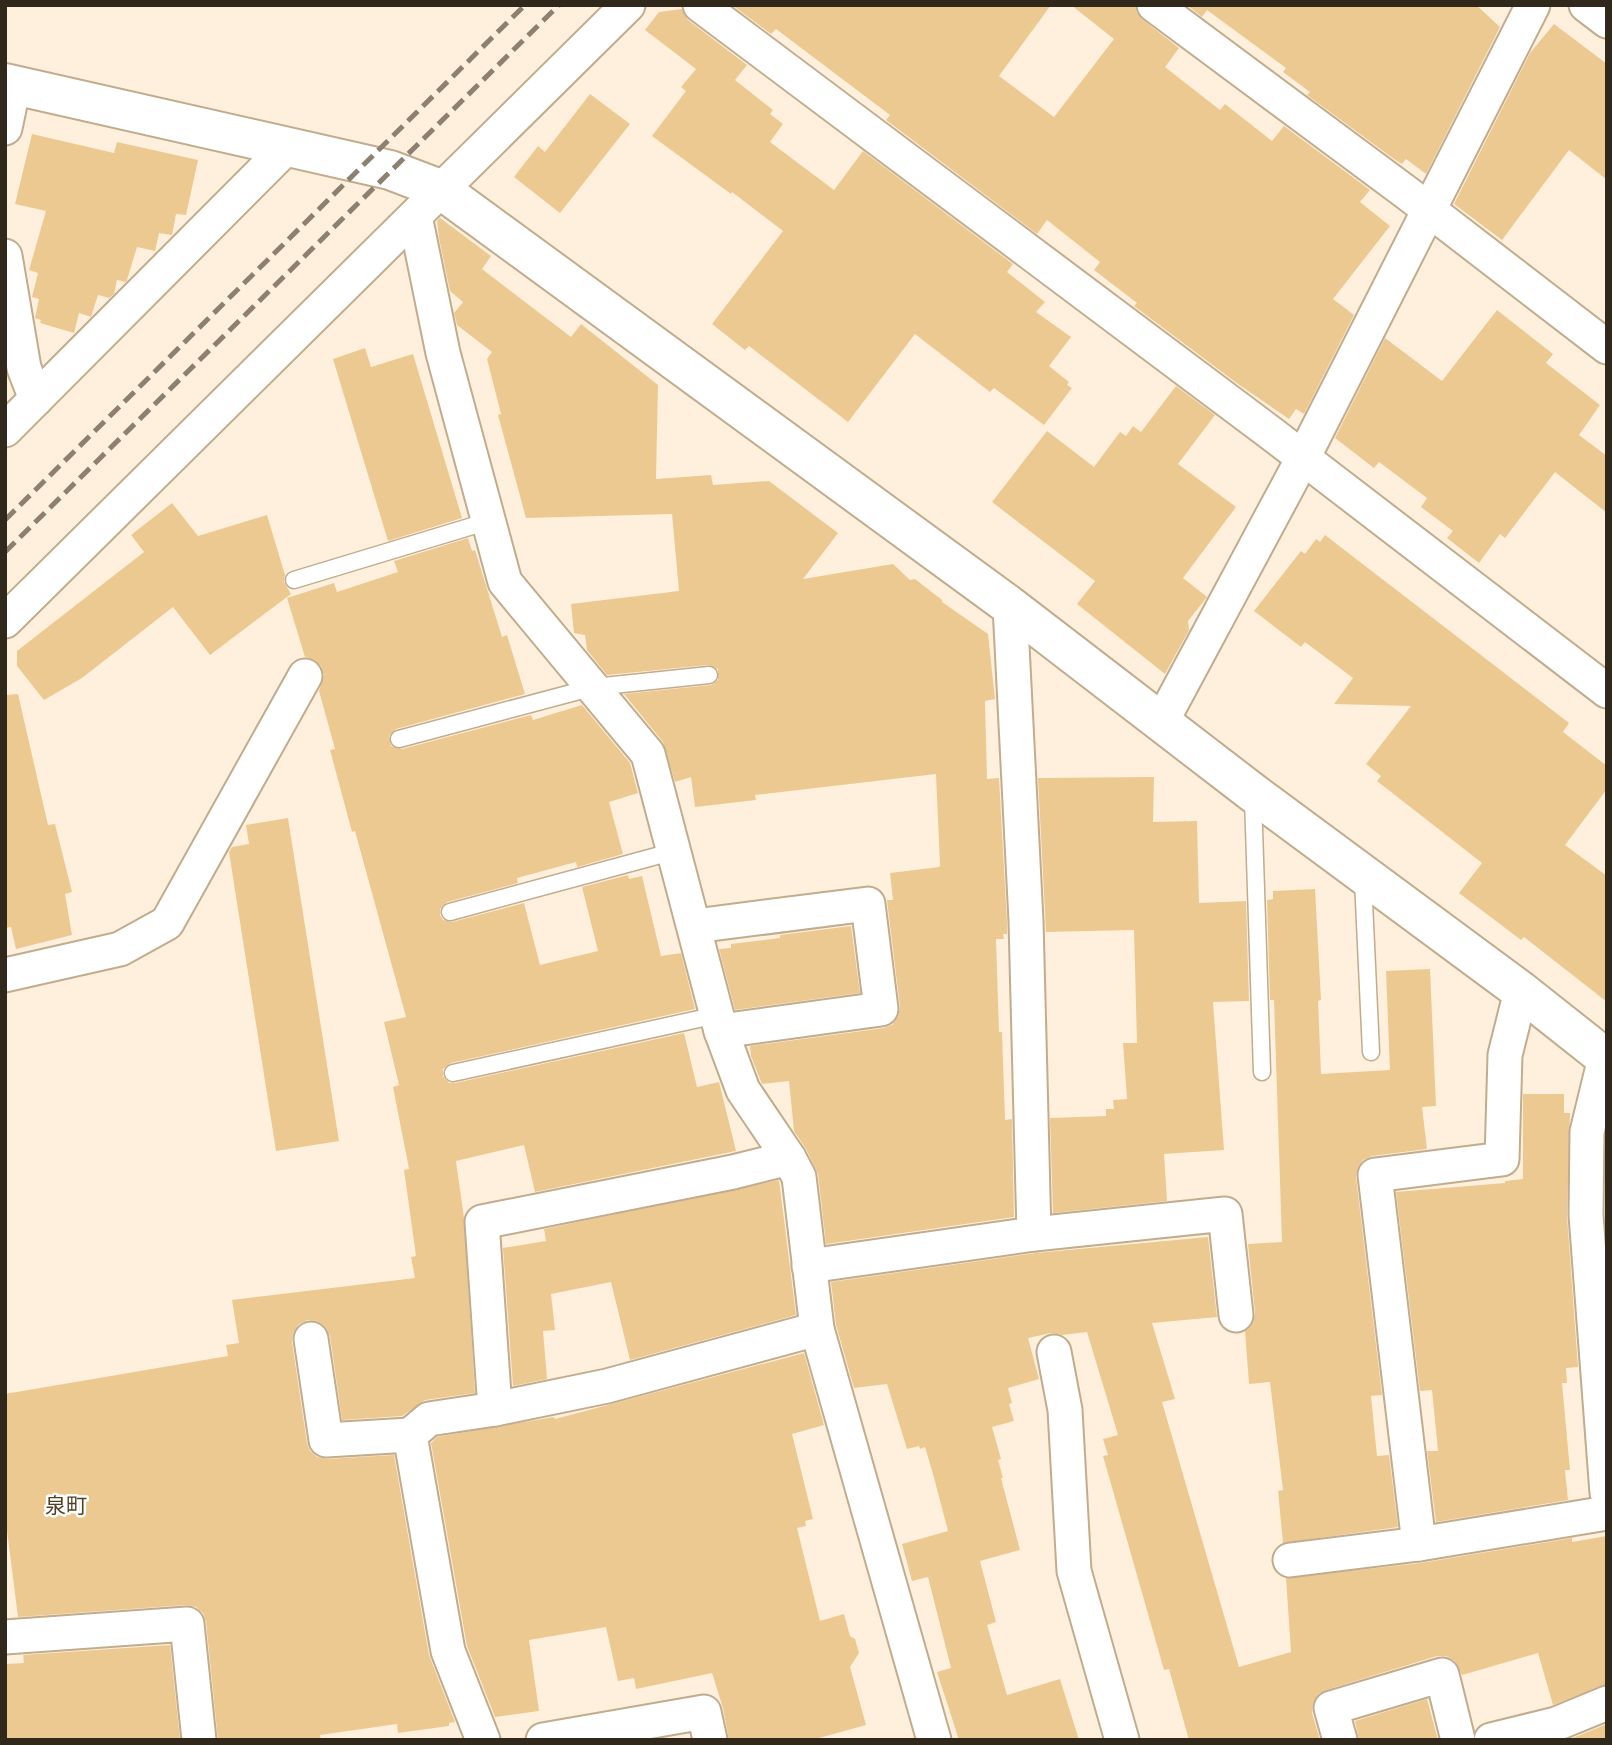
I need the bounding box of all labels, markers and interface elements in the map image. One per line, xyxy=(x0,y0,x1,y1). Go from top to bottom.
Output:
district label: 泉町 xyxy=(45,1494,87,1517)

